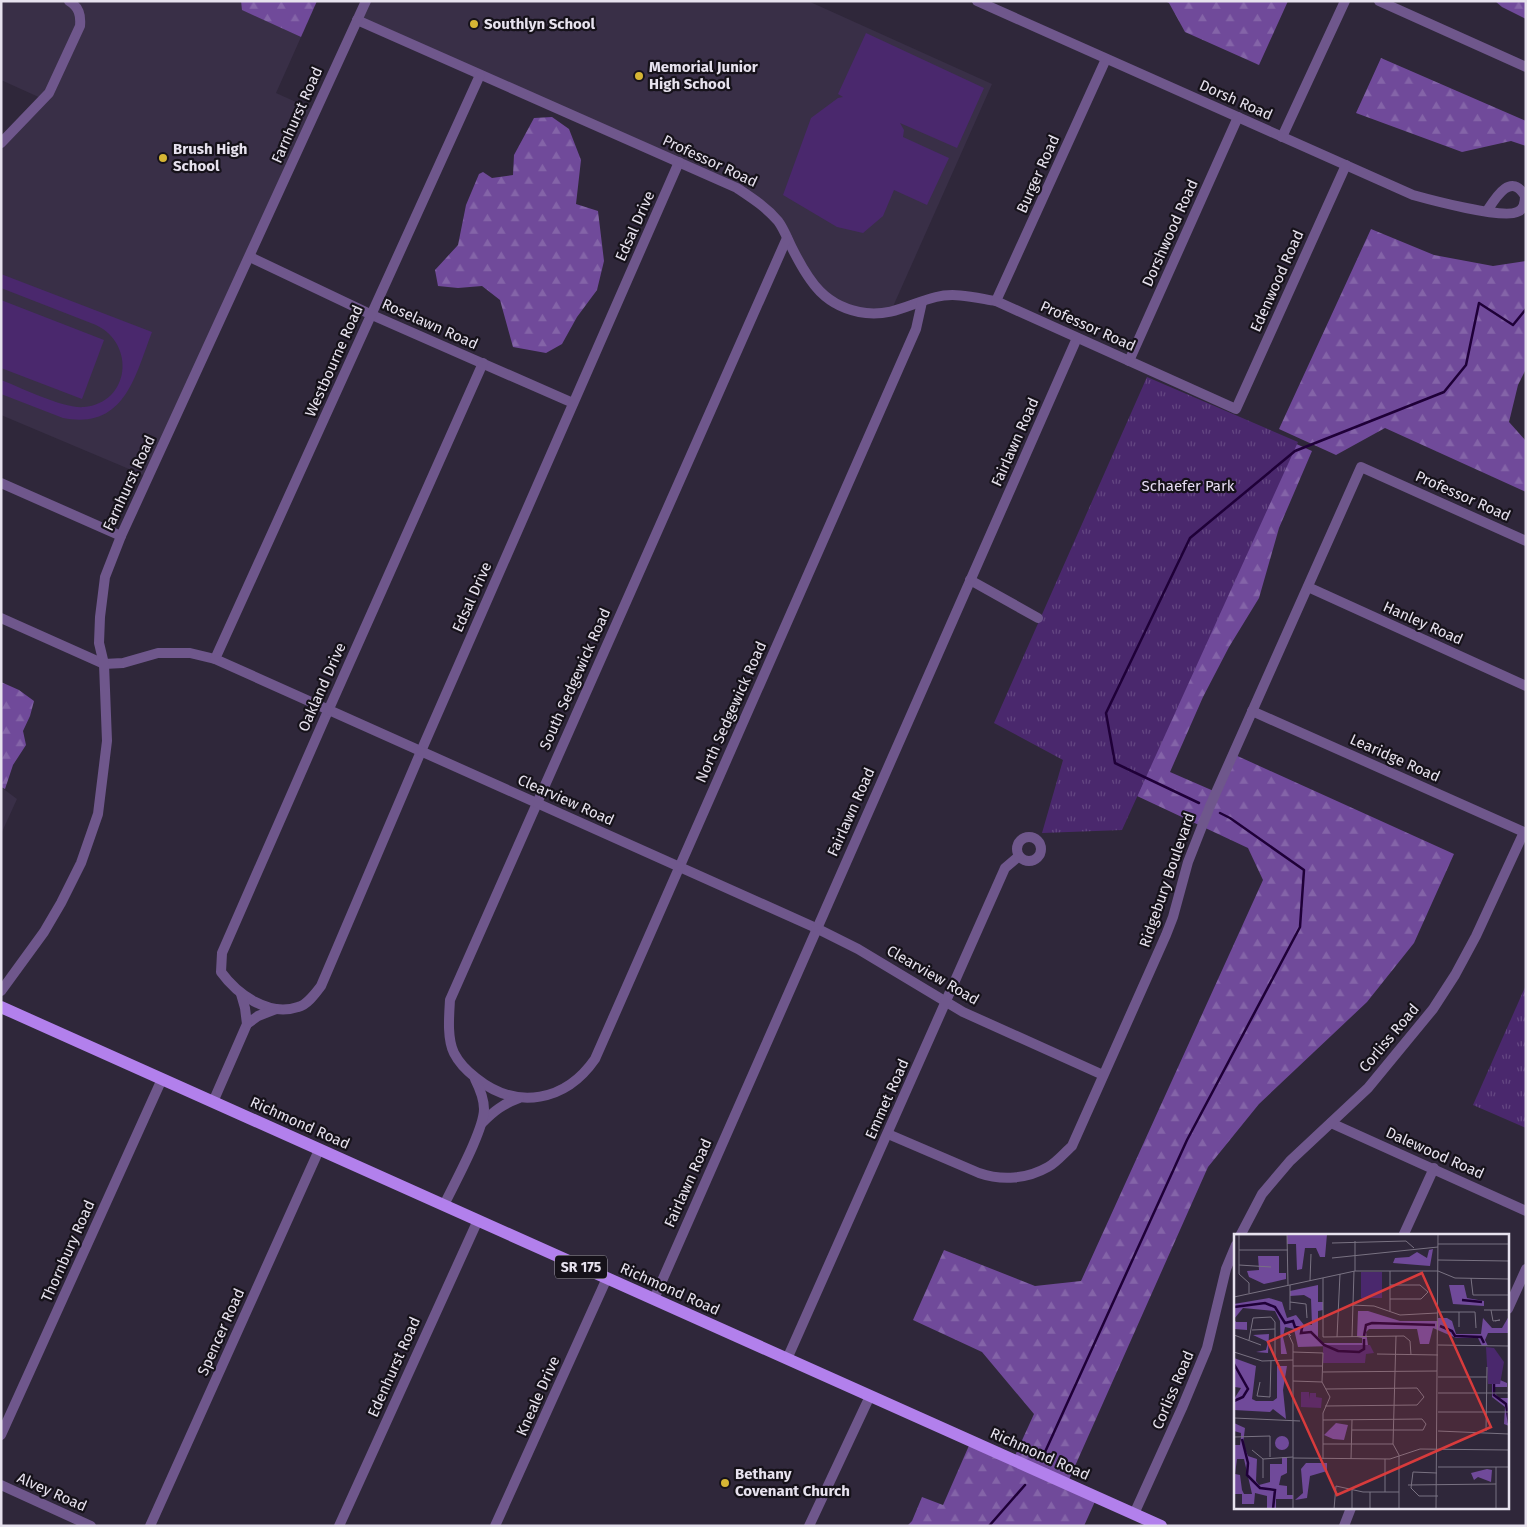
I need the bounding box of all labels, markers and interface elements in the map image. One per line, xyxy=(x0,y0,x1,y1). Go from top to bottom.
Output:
place label: Southlyn School xyxy=(484,15,596,33)
marker: Southlyn School xyxy=(468,18,480,30)
place label: Memorial Junior High School xyxy=(649,58,759,93)
street label: Farnhurst Road xyxy=(268,64,326,166)
marker: Memorial Junior High School xyxy=(633,70,645,82)
street label: Dorsh Road xyxy=(1197,76,1275,124)
street label: Professor Road xyxy=(660,131,760,191)
street label: Burger Road xyxy=(1013,132,1063,216)
place label: Brush High School xyxy=(173,140,247,175)
marker: Brush High School xyxy=(157,152,169,164)
street label: Dorshwood Road xyxy=(1138,177,1202,289)
street label: Edsal Drive xyxy=(612,188,658,264)
street label: Edenwood Road xyxy=(1247,227,1307,335)
street label: Roselawn Road xyxy=(379,295,481,353)
street label: Professor Road xyxy=(1037,297,1139,355)
street label: Westbourne Road xyxy=(301,302,367,420)
street label: Fairlawn Road xyxy=(987,395,1043,489)
street label: Farnhurst Road xyxy=(99,432,159,534)
street label: Professor Road xyxy=(1412,467,1514,525)
park label: Schaefer Park xyxy=(1142,477,1235,495)
street label: Edsal Drive xyxy=(449,559,495,635)
street label: Hanley Road xyxy=(1380,597,1466,649)
street label: South Sedgewick Road xyxy=(536,605,614,753)
street label: North Sedgewick Road xyxy=(692,639,770,785)
street label: Oakland Drive xyxy=(294,640,350,734)
street label: Learidge Road xyxy=(1347,730,1443,786)
street label: Fairlawn Road xyxy=(823,765,879,859)
street label: Clearview Road xyxy=(515,771,617,829)
street label: Ridgebury Boulevard xyxy=(1135,810,1199,950)
street label: Clearview Road xyxy=(884,941,982,1009)
street label: Corliss Road xyxy=(1355,1000,1423,1076)
street label: Emmet Road xyxy=(861,1056,913,1142)
street label: Richmond Road xyxy=(247,1093,353,1153)
street label: Dalewood Road xyxy=(1383,1123,1487,1183)
street label: Fairlawn Road xyxy=(660,1136,716,1230)
street label: Thornbury Road xyxy=(38,1197,98,1305)
inset map xyxy=(1234,1234,1510,1510)
road number: SR 175 xyxy=(555,1256,607,1278)
street label: Richmond Road xyxy=(617,1259,723,1319)
street label: Spencer Road xyxy=(194,1286,248,1378)
street label: Edenhurst Road xyxy=(364,1314,424,1420)
street label: Corliss Road xyxy=(1148,1348,1198,1432)
street label: Kneale Drive xyxy=(512,1353,564,1439)
street label: Richmond Road xyxy=(987,1424,1093,1484)
place label: Bethany Covenant Church xyxy=(735,1465,850,1500)
street label: Alvey Road xyxy=(14,1469,90,1515)
marker: Bethany Covenant Church xyxy=(719,1477,731,1489)

